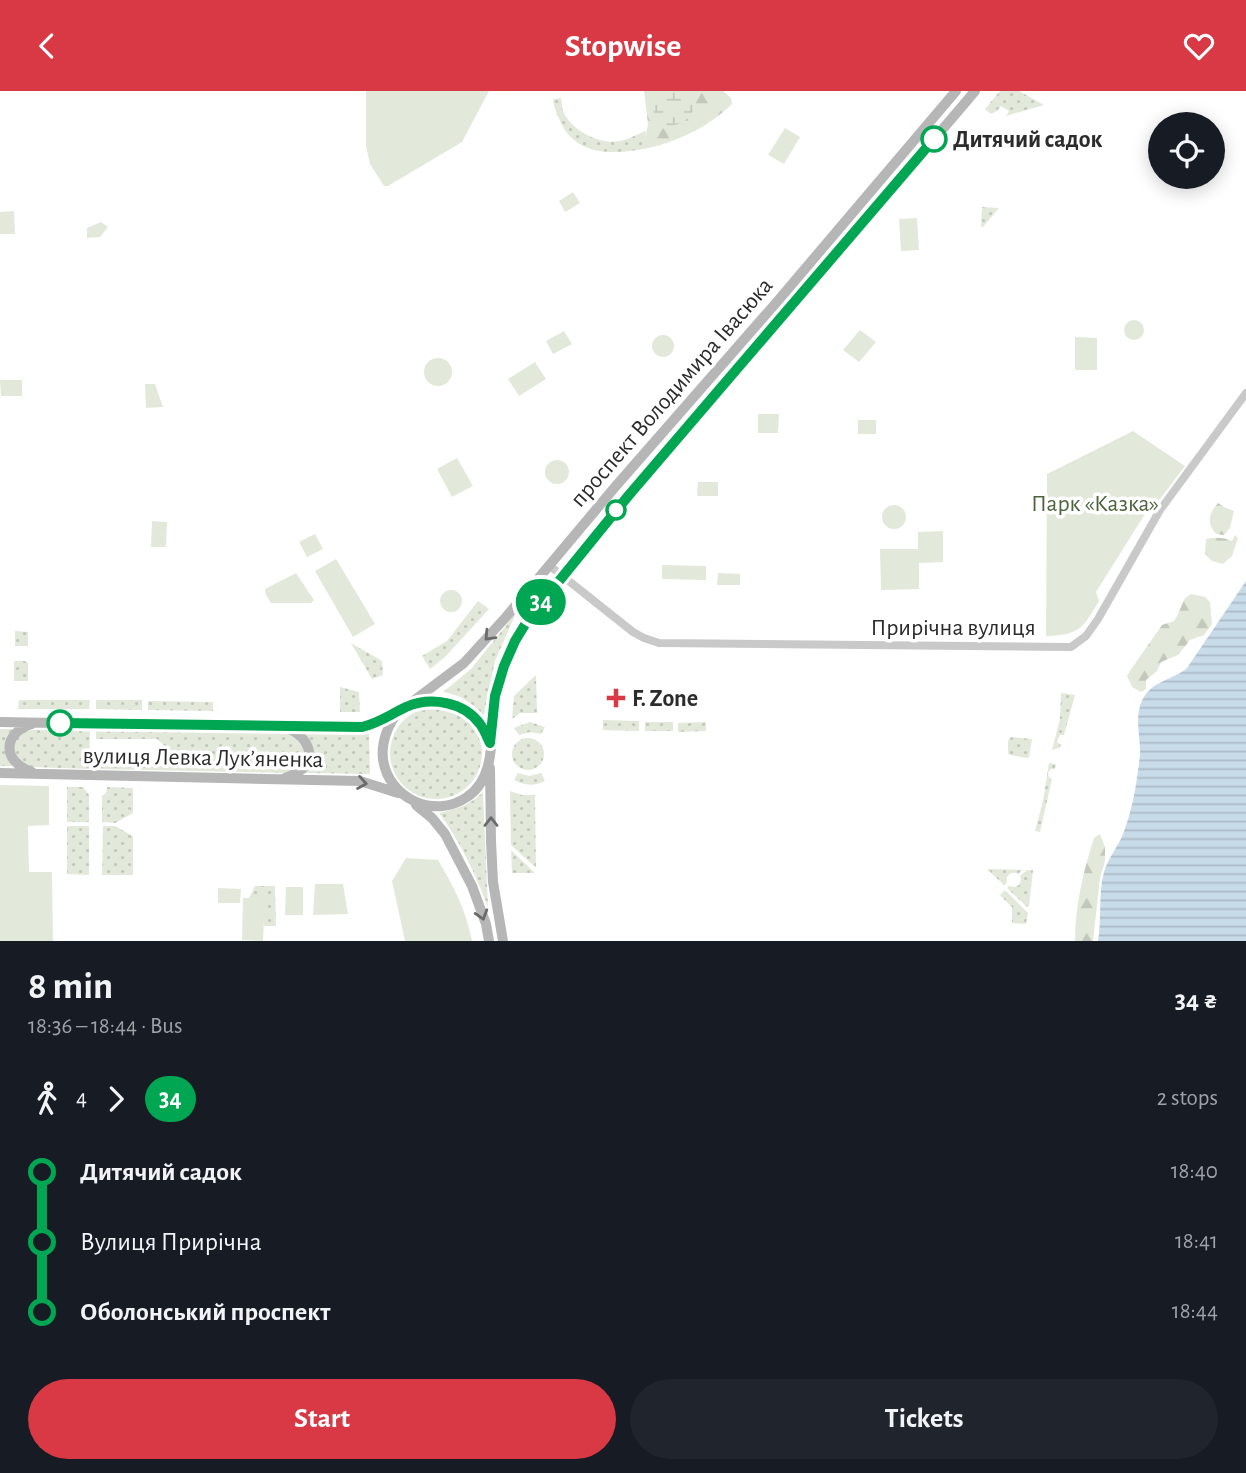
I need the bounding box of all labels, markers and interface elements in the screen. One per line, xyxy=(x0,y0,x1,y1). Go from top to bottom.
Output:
icon: back xyxy=(28,27,66,65)
icon: heart xyxy=(1180,27,1218,65)
text: Stopwise xyxy=(565,30,681,62)
map controls xyxy=(1148,112,1225,189)
button: locate xyxy=(1148,112,1225,189)
marker: Дитячий садок xyxy=(921,126,947,152)
place label: Дитячий садок xyxy=(953,128,1102,152)
street label: проспект Володимира Івасюка xyxy=(566,274,778,512)
park label: Парк «Казка» xyxy=(1031,492,1159,516)
unlabelled marker xyxy=(606,500,626,520)
line badge: 34 xyxy=(510,579,572,625)
text: 34 xyxy=(530,590,552,614)
street label: Прирічна вулиця xyxy=(870,616,1036,640)
one-way arrow xyxy=(485,628,497,641)
place label: F. Zone xyxy=(632,687,698,711)
marker: F. Zone xyxy=(606,688,626,708)
unlabelled marker xyxy=(47,710,73,736)
street label: вулиця Левка Лукʼяненка xyxy=(82,744,324,772)
one-way arrow xyxy=(356,775,368,790)
one-way arrow xyxy=(483,816,499,826)
one-way arrow xyxy=(474,908,489,920)
text: 8 min xyxy=(28,968,113,1006)
text: 34 ₴ xyxy=(1175,987,1218,1013)
text: 18:36 – 18:44 · Bus xyxy=(28,1015,183,1038)
icon: walk xyxy=(28,1080,66,1118)
icon: forward xyxy=(97,1080,135,1118)
text: 4 xyxy=(76,1087,87,1110)
text: 34 xyxy=(159,1087,182,1111)
text: 2 stops xyxy=(1157,1087,1218,1110)
text: Дитячий садок xyxy=(80,1159,242,1185)
text: 18:40 xyxy=(1171,1160,1218,1183)
text: Вулиця Прирічна xyxy=(80,1229,262,1255)
text: 18:41 xyxy=(1175,1230,1218,1253)
text: Оболонський проспект xyxy=(80,1299,330,1325)
text: 18:44 xyxy=(1172,1300,1218,1323)
button: Start xyxy=(28,1379,616,1459)
button: Tickets xyxy=(630,1379,1218,1459)

